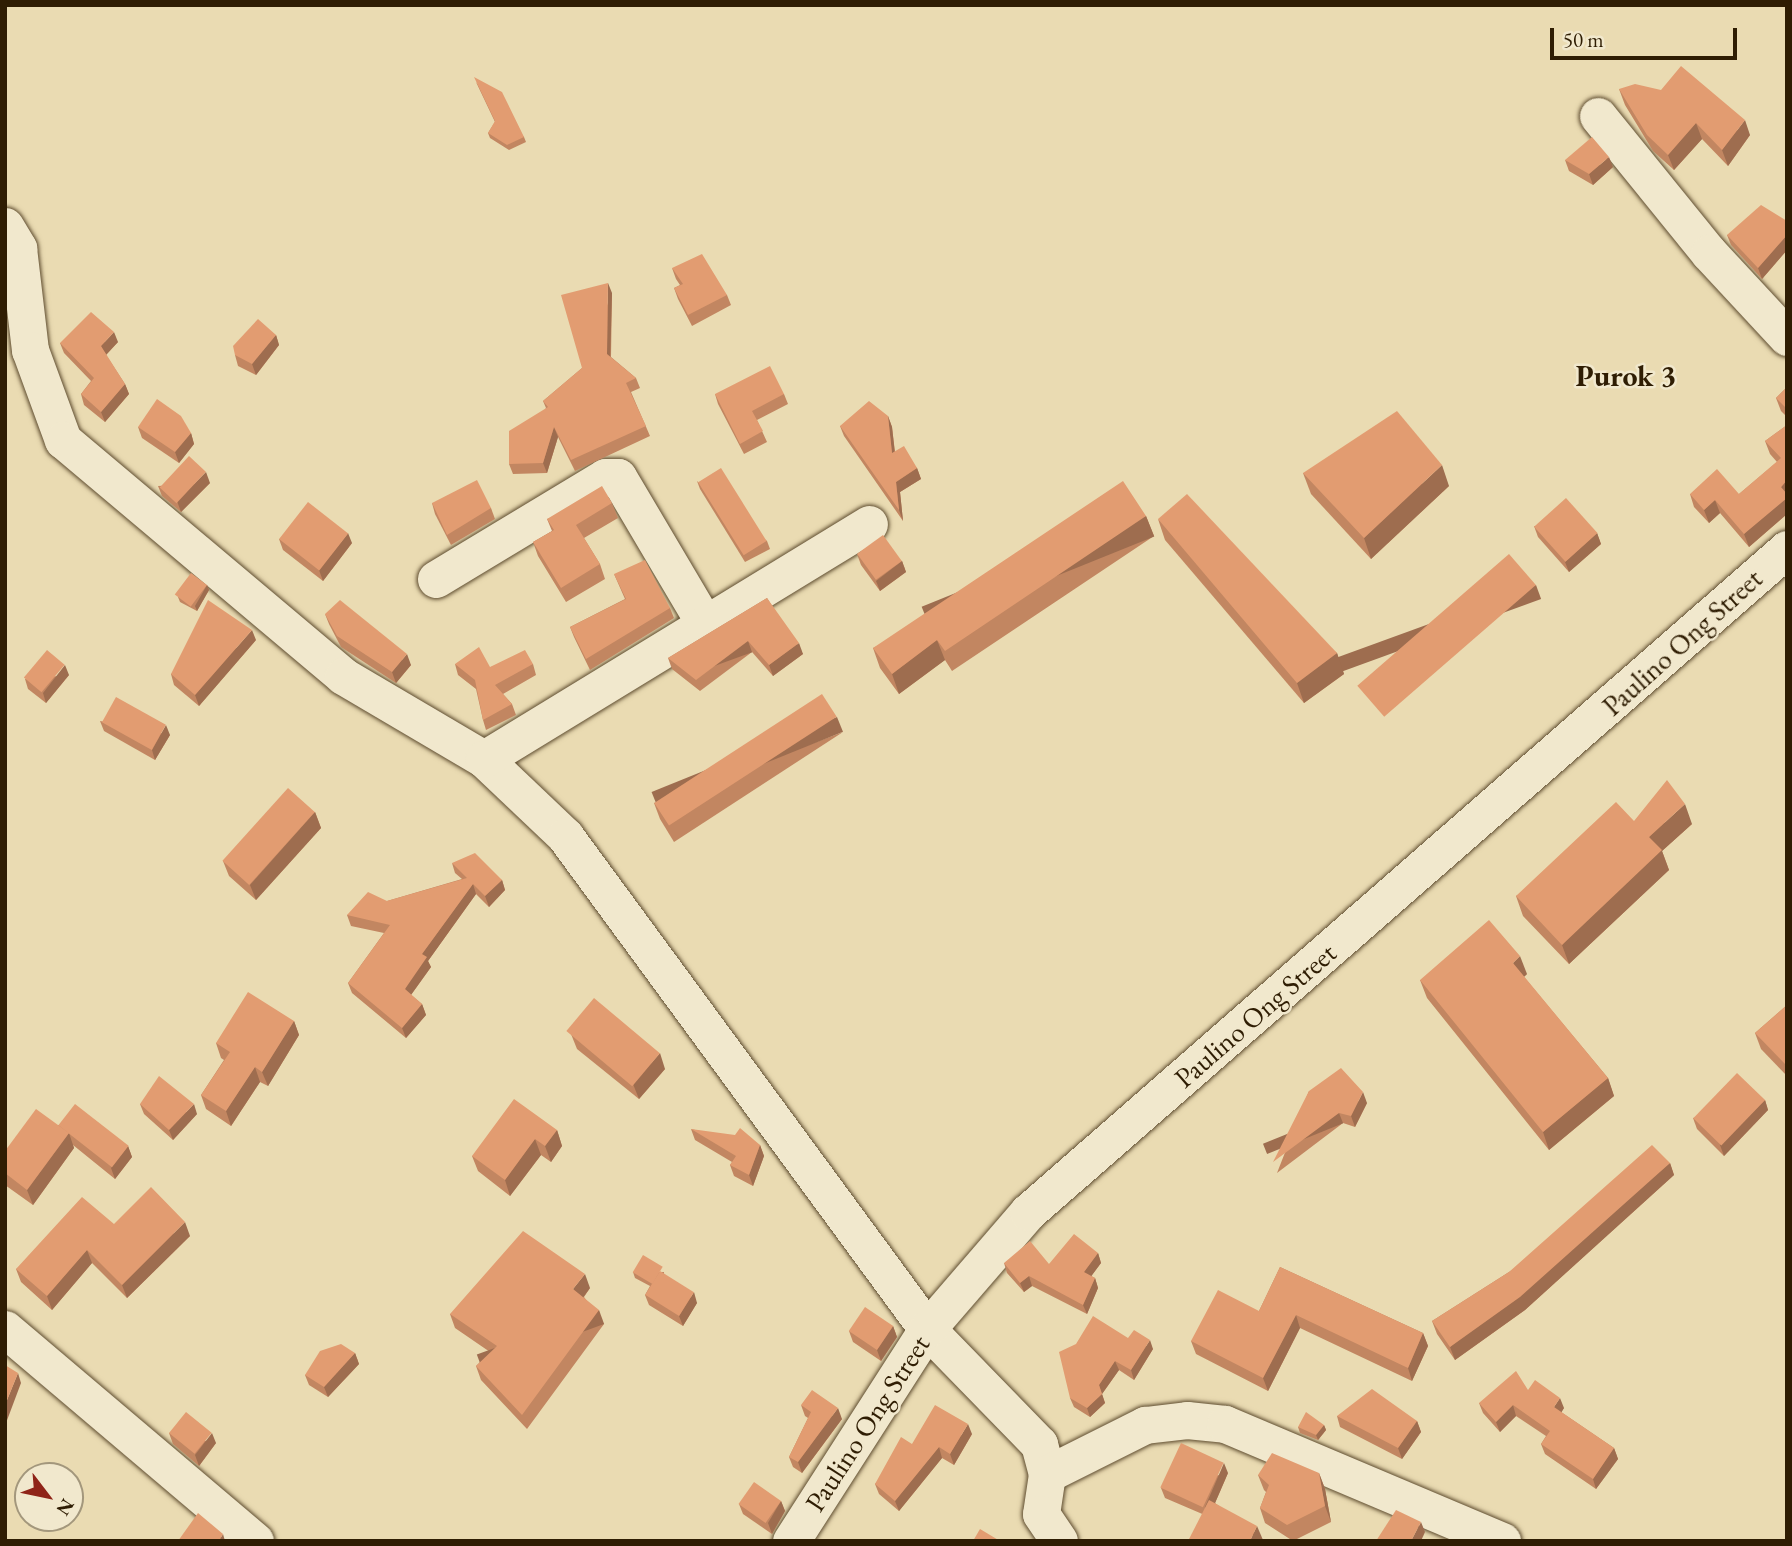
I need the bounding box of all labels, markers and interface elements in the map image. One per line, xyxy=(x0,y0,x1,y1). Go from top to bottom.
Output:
scale bar xyxy=(1554,14,1741,58)
text: 50 m xyxy=(1563,26,1604,53)
district label: Purok 3 xyxy=(1576,358,1676,394)
street label: Paulino Ong Street xyxy=(1595,562,1769,722)
street label: Paulino Ong Street xyxy=(1167,936,1343,1094)
street label: Paulino Ong Street xyxy=(798,1329,936,1517)
north arrow xyxy=(14,1462,84,1532)
text: N xyxy=(51,1494,80,1520)

